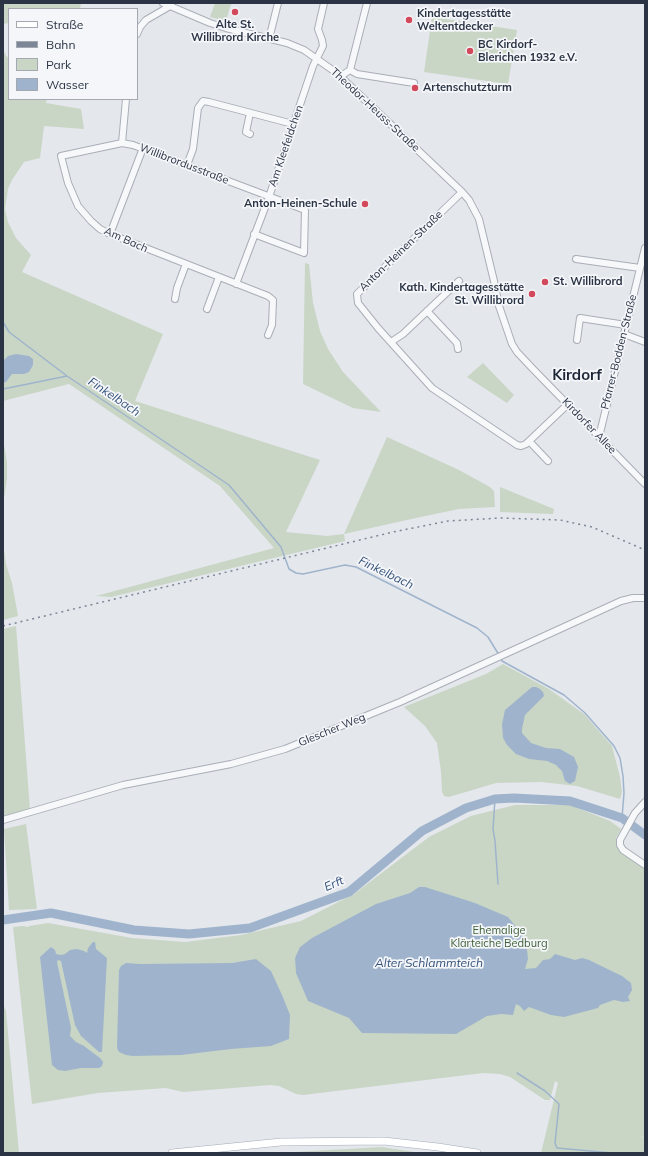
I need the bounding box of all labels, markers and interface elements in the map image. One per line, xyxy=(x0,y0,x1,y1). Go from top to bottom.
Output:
marker: Alte St. Willibrord Kirche xyxy=(230,7,240,17)
place label: Kindertagesstätte Weltentdecker xyxy=(417,7,511,33)
legend xyxy=(8,8,138,100)
marker: Kindertagesstätte Weltentdecker xyxy=(404,15,414,25)
text: Straße xyxy=(46,17,83,32)
place label: Alte St. Willibrord Kirche xyxy=(191,18,279,44)
text: Bahn xyxy=(46,37,75,52)
place label: BC Kirdorf- Blerichen 1932 e.V. xyxy=(478,38,577,64)
marker: BC Kirdorf- Blerichen 1932 e.V. xyxy=(465,46,475,56)
text: Park xyxy=(46,57,71,72)
street label: Theodor-Heuss-Straße xyxy=(328,65,422,155)
text: Wasser xyxy=(46,77,89,92)
place label: Artenschutzturm xyxy=(423,81,512,95)
marker: Artenschutzturm xyxy=(410,83,420,93)
street label: Am Kleefeldchen xyxy=(266,104,306,188)
street label: Willibrordusstraße xyxy=(137,141,231,187)
place label: Anton-Heinen-Schule xyxy=(244,197,357,211)
marker: Anton-Heinen-Schule xyxy=(360,199,370,209)
street label: Anton-Heinen-Straße xyxy=(357,208,445,294)
street label: Am Bach xyxy=(102,224,150,256)
place label: St. Willibrord xyxy=(553,275,623,289)
marker: St. Willibrord xyxy=(540,277,550,287)
place label: Kath. Kindertagesstätte St. Willibrord xyxy=(399,281,524,307)
marker: Kath. Kindertagesstätte St. Willibrord xyxy=(527,289,537,299)
street label: Pfarrer-Bodden-Straße xyxy=(598,293,640,411)
district label: Kirdorf xyxy=(552,366,602,384)
water label: Finkelbach xyxy=(85,374,143,420)
street label: Kirdorfer Allee xyxy=(559,395,619,457)
water label: Finkelbach xyxy=(356,554,416,592)
street label: Glescher Weg xyxy=(297,711,367,749)
water label: Erft xyxy=(322,874,346,894)
park label: Ehemalige Klärteiche Bedburg xyxy=(450,924,548,950)
water label: Alter Schlammteich xyxy=(375,956,483,970)

